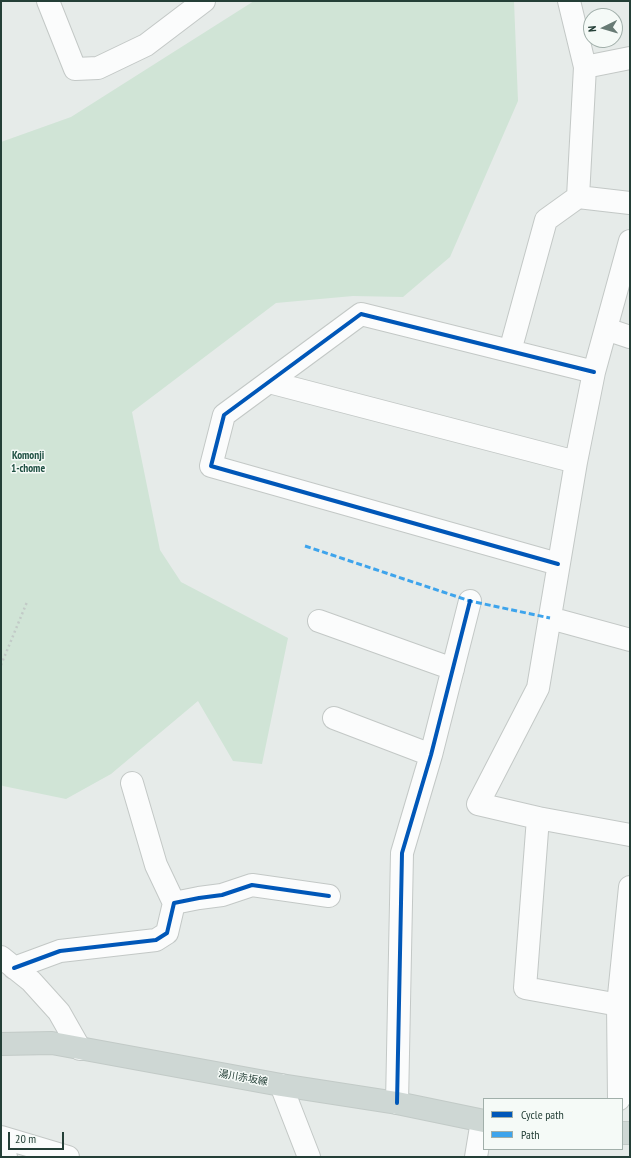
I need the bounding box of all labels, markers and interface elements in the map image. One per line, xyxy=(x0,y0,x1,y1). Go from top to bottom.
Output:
north arrow xyxy=(583,8,623,48)
text: N xyxy=(585,25,599,33)
district label: Komonji 1-chome xyxy=(11,449,45,475)
street label: 湯川赤坂線 xyxy=(217,1068,269,1088)
legend xyxy=(483,1098,623,1150)
text: Cycle path xyxy=(521,1107,564,1122)
scale bar xyxy=(10,1124,66,1150)
text: Path xyxy=(521,1127,539,1142)
text: 20 m xyxy=(15,1131,36,1146)

